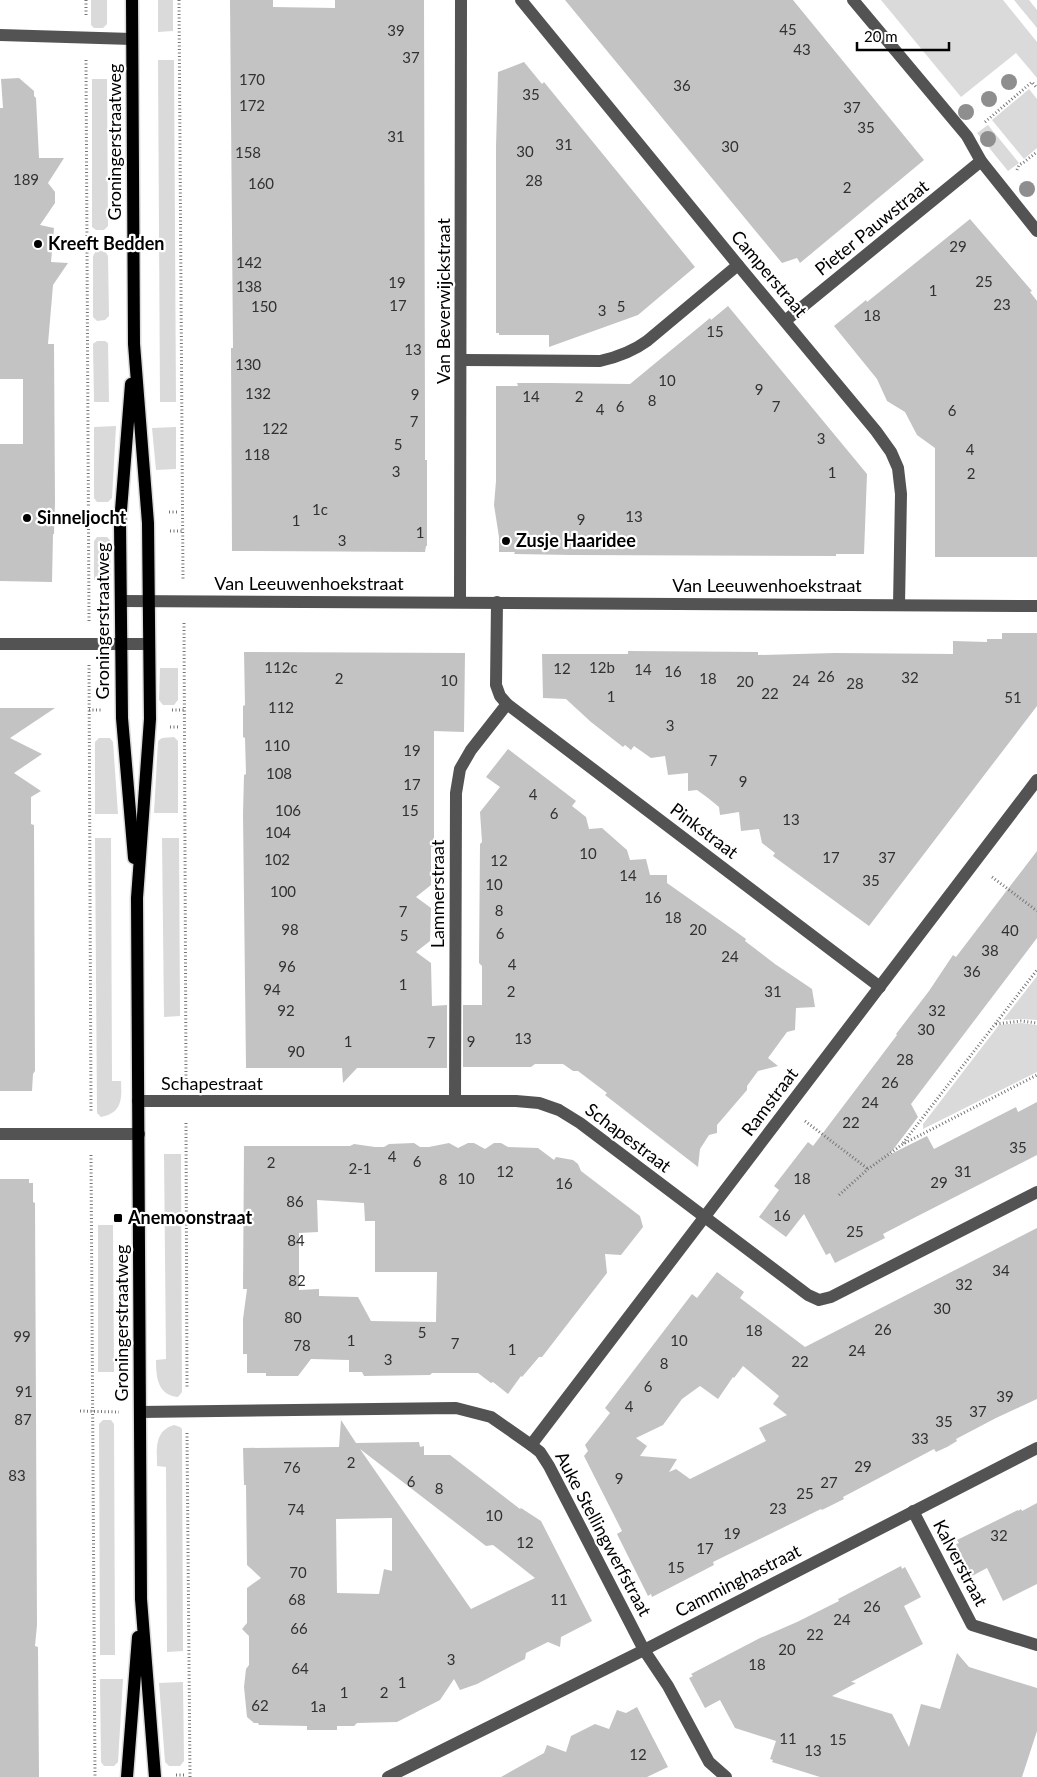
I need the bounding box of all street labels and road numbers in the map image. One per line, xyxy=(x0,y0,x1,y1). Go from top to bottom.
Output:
street label: Groningerstraatweg xyxy=(103,64,125,220)
street label: Pieter Pauwstraat xyxy=(810,174,933,280)
street label: Van Beverwijckstraat xyxy=(432,218,454,384)
street label: Camperstraat xyxy=(727,225,813,322)
street label: Groningerstraatweg xyxy=(91,543,113,699)
street label: Van Leeuwenhoekstraat xyxy=(214,572,404,594)
street label: Van Leeuwenhoekstraat xyxy=(672,574,862,596)
street label: Pinkstraat xyxy=(666,798,743,863)
street label: Lammerstraat xyxy=(426,839,448,948)
street label: Ramstraat xyxy=(736,1062,802,1140)
street label: Schapestraat xyxy=(161,1072,263,1094)
street label: Schapestraat xyxy=(581,1098,676,1177)
street label: Groningerstraatweg xyxy=(110,1245,132,1401)
street label: Auke Stellingwerfstraat xyxy=(551,1447,657,1620)
street label: Kalverstraat xyxy=(929,1515,993,1610)
street label: Camminghastraat xyxy=(671,1539,805,1621)

